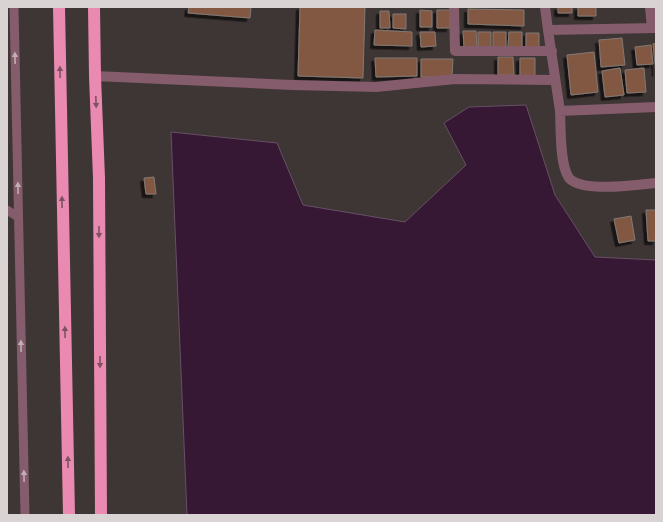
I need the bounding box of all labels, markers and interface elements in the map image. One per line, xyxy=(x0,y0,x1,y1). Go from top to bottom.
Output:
one-way arrow xyxy=(12,51,18,64)
one-way arrow xyxy=(57,65,63,78)
one-way arrow xyxy=(92,96,99,108)
one-way arrow xyxy=(15,181,21,194)
one-way arrow xyxy=(59,196,66,208)
one-way arrow xyxy=(96,226,102,239)
one-way arrow xyxy=(62,325,68,338)
one-way arrow xyxy=(18,339,24,352)
one-way arrow xyxy=(97,356,103,369)
one-way arrow xyxy=(64,456,71,468)
one-way arrow xyxy=(21,469,27,482)

